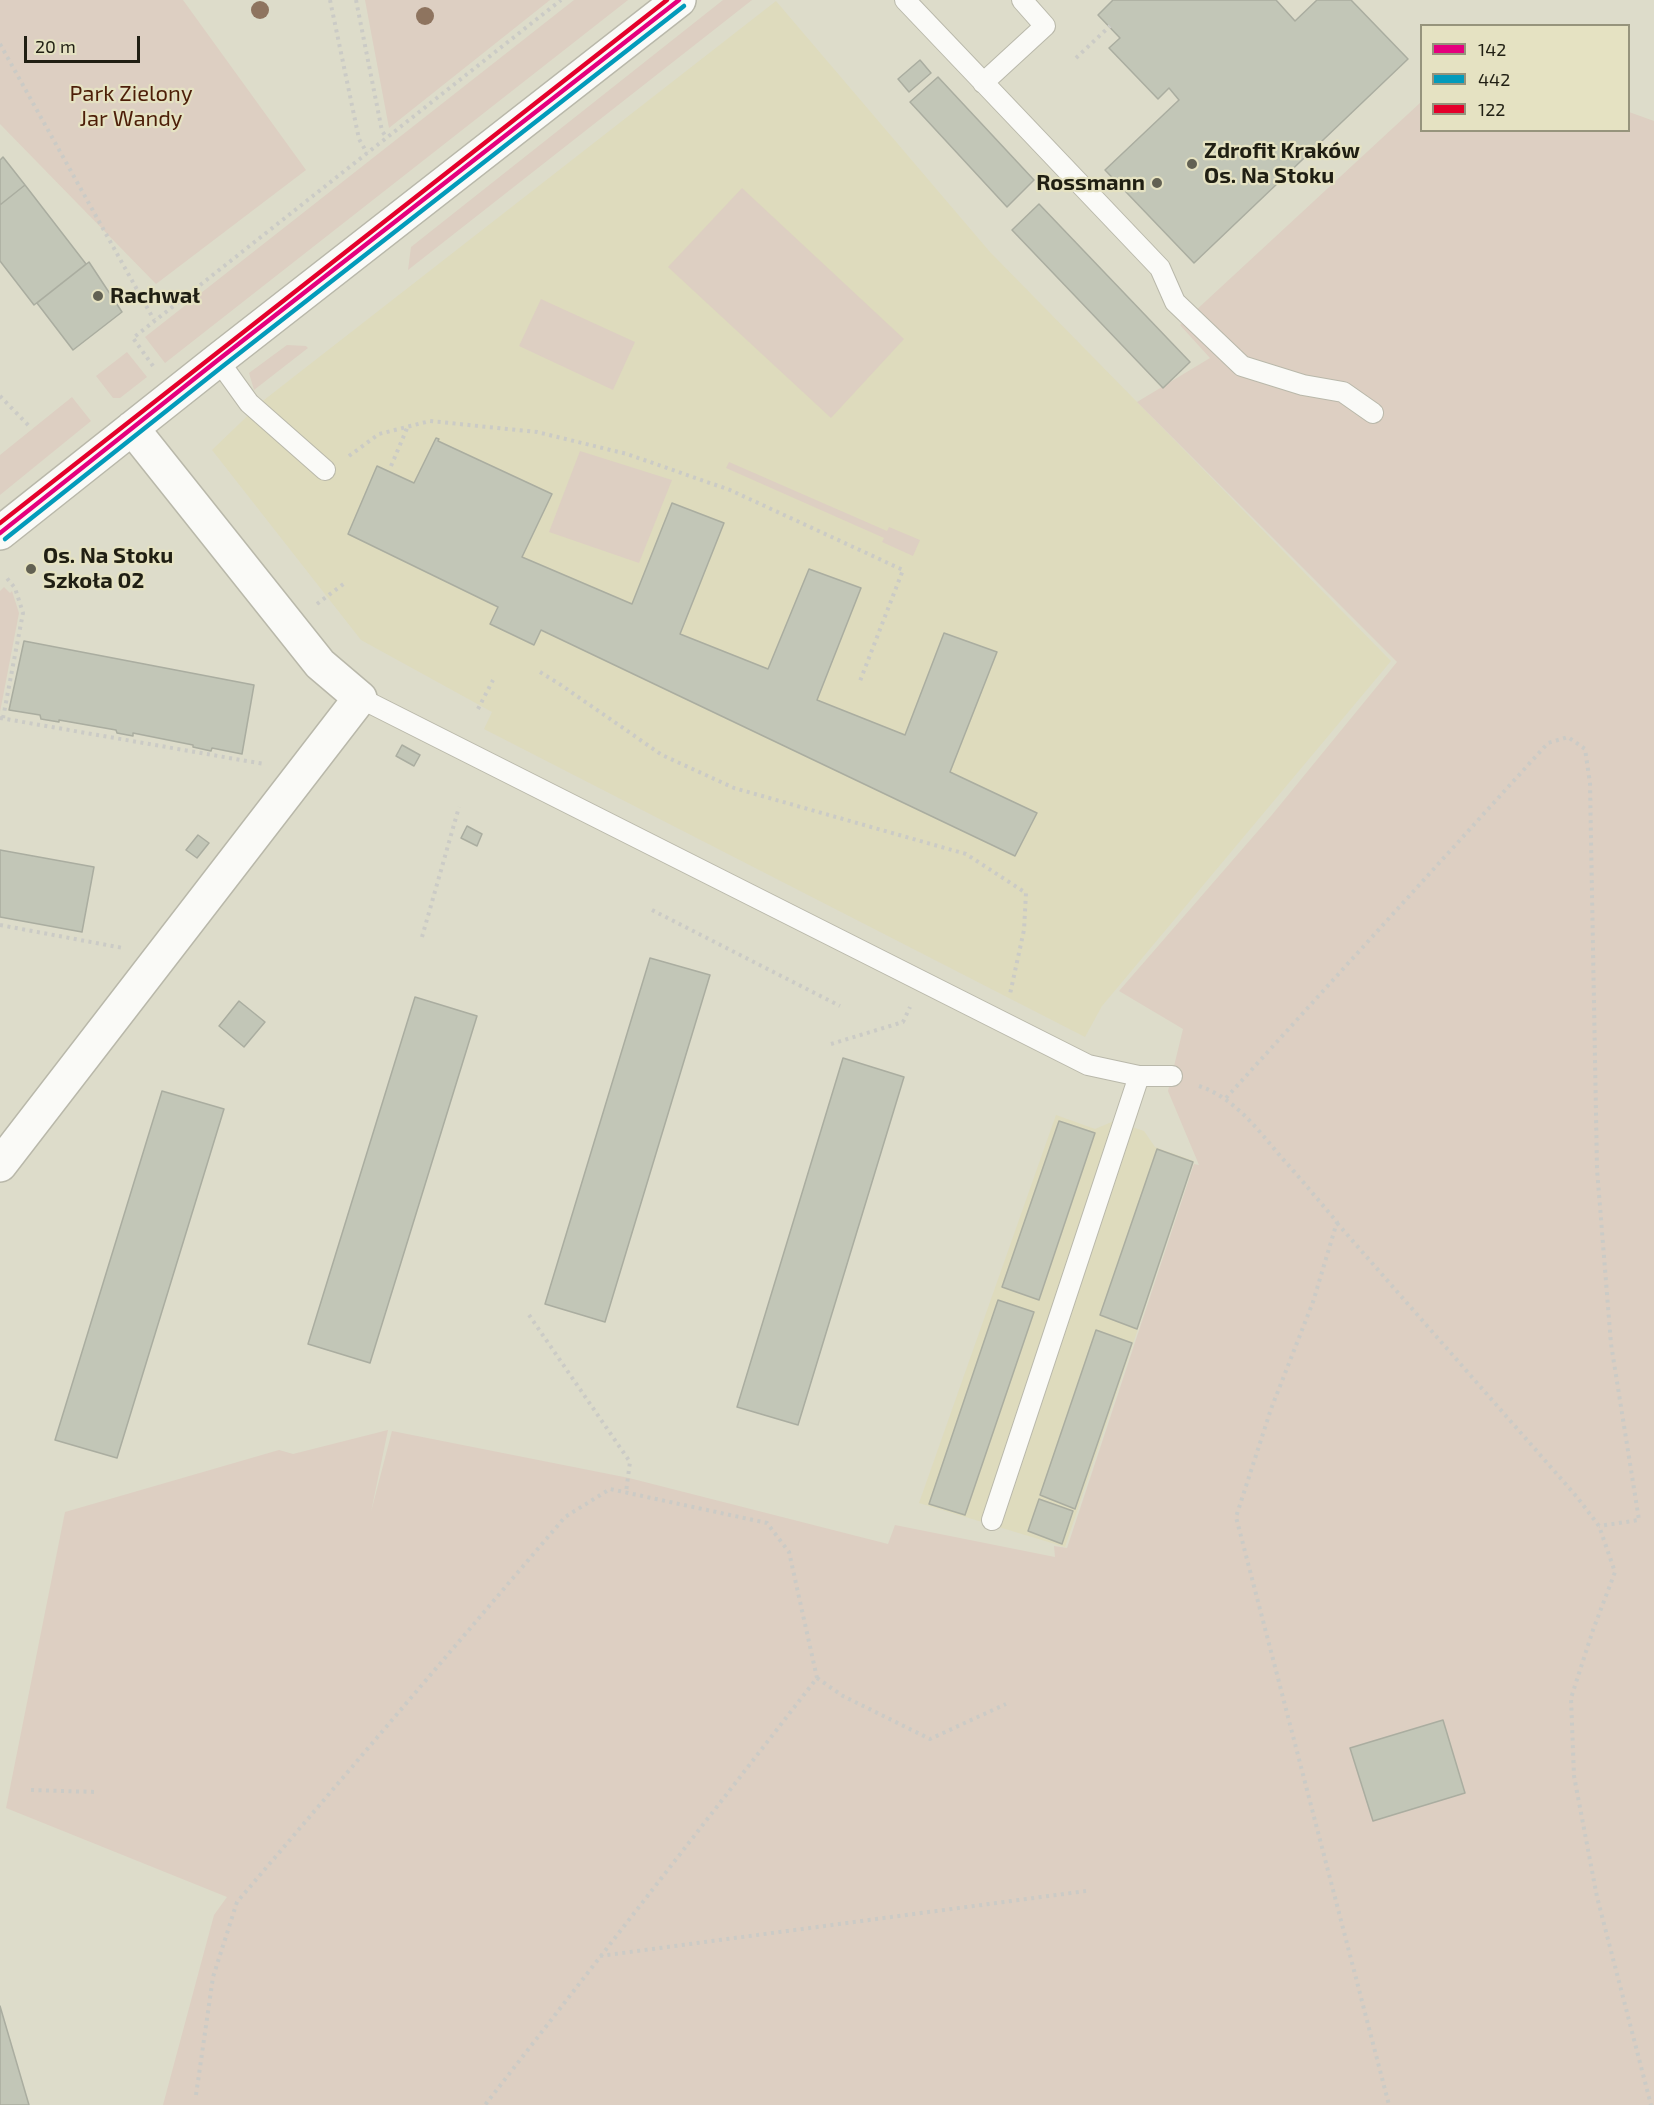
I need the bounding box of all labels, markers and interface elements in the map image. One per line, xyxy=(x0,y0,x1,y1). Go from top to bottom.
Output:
scale bar xyxy=(27,24,142,62)
legend xyxy=(1420,24,1630,132)
text: 20 m xyxy=(35,35,76,57)
text: 142 xyxy=(1478,38,1506,60)
text: 442 xyxy=(1478,68,1510,90)
park label: Park Zielony Jar Wandy xyxy=(69,81,193,132)
text: 122 xyxy=(1478,98,1505,120)
place label: Zdrofit Kraków Os. Na Stoku xyxy=(1204,138,1360,190)
marker: Zdrofit Kraków Os. Na Stoku xyxy=(1185,157,1199,171)
place label: Rossmann xyxy=(1036,170,1145,196)
marker: Rossmann xyxy=(1150,176,1164,190)
place label: Rachwał xyxy=(110,283,200,309)
marker: Rachwał xyxy=(91,289,105,303)
place label: Os. Na Stoku Szkoła 02 xyxy=(43,543,173,594)
marker: Os. Na Stoku Szkoła 02 xyxy=(24,562,38,576)

